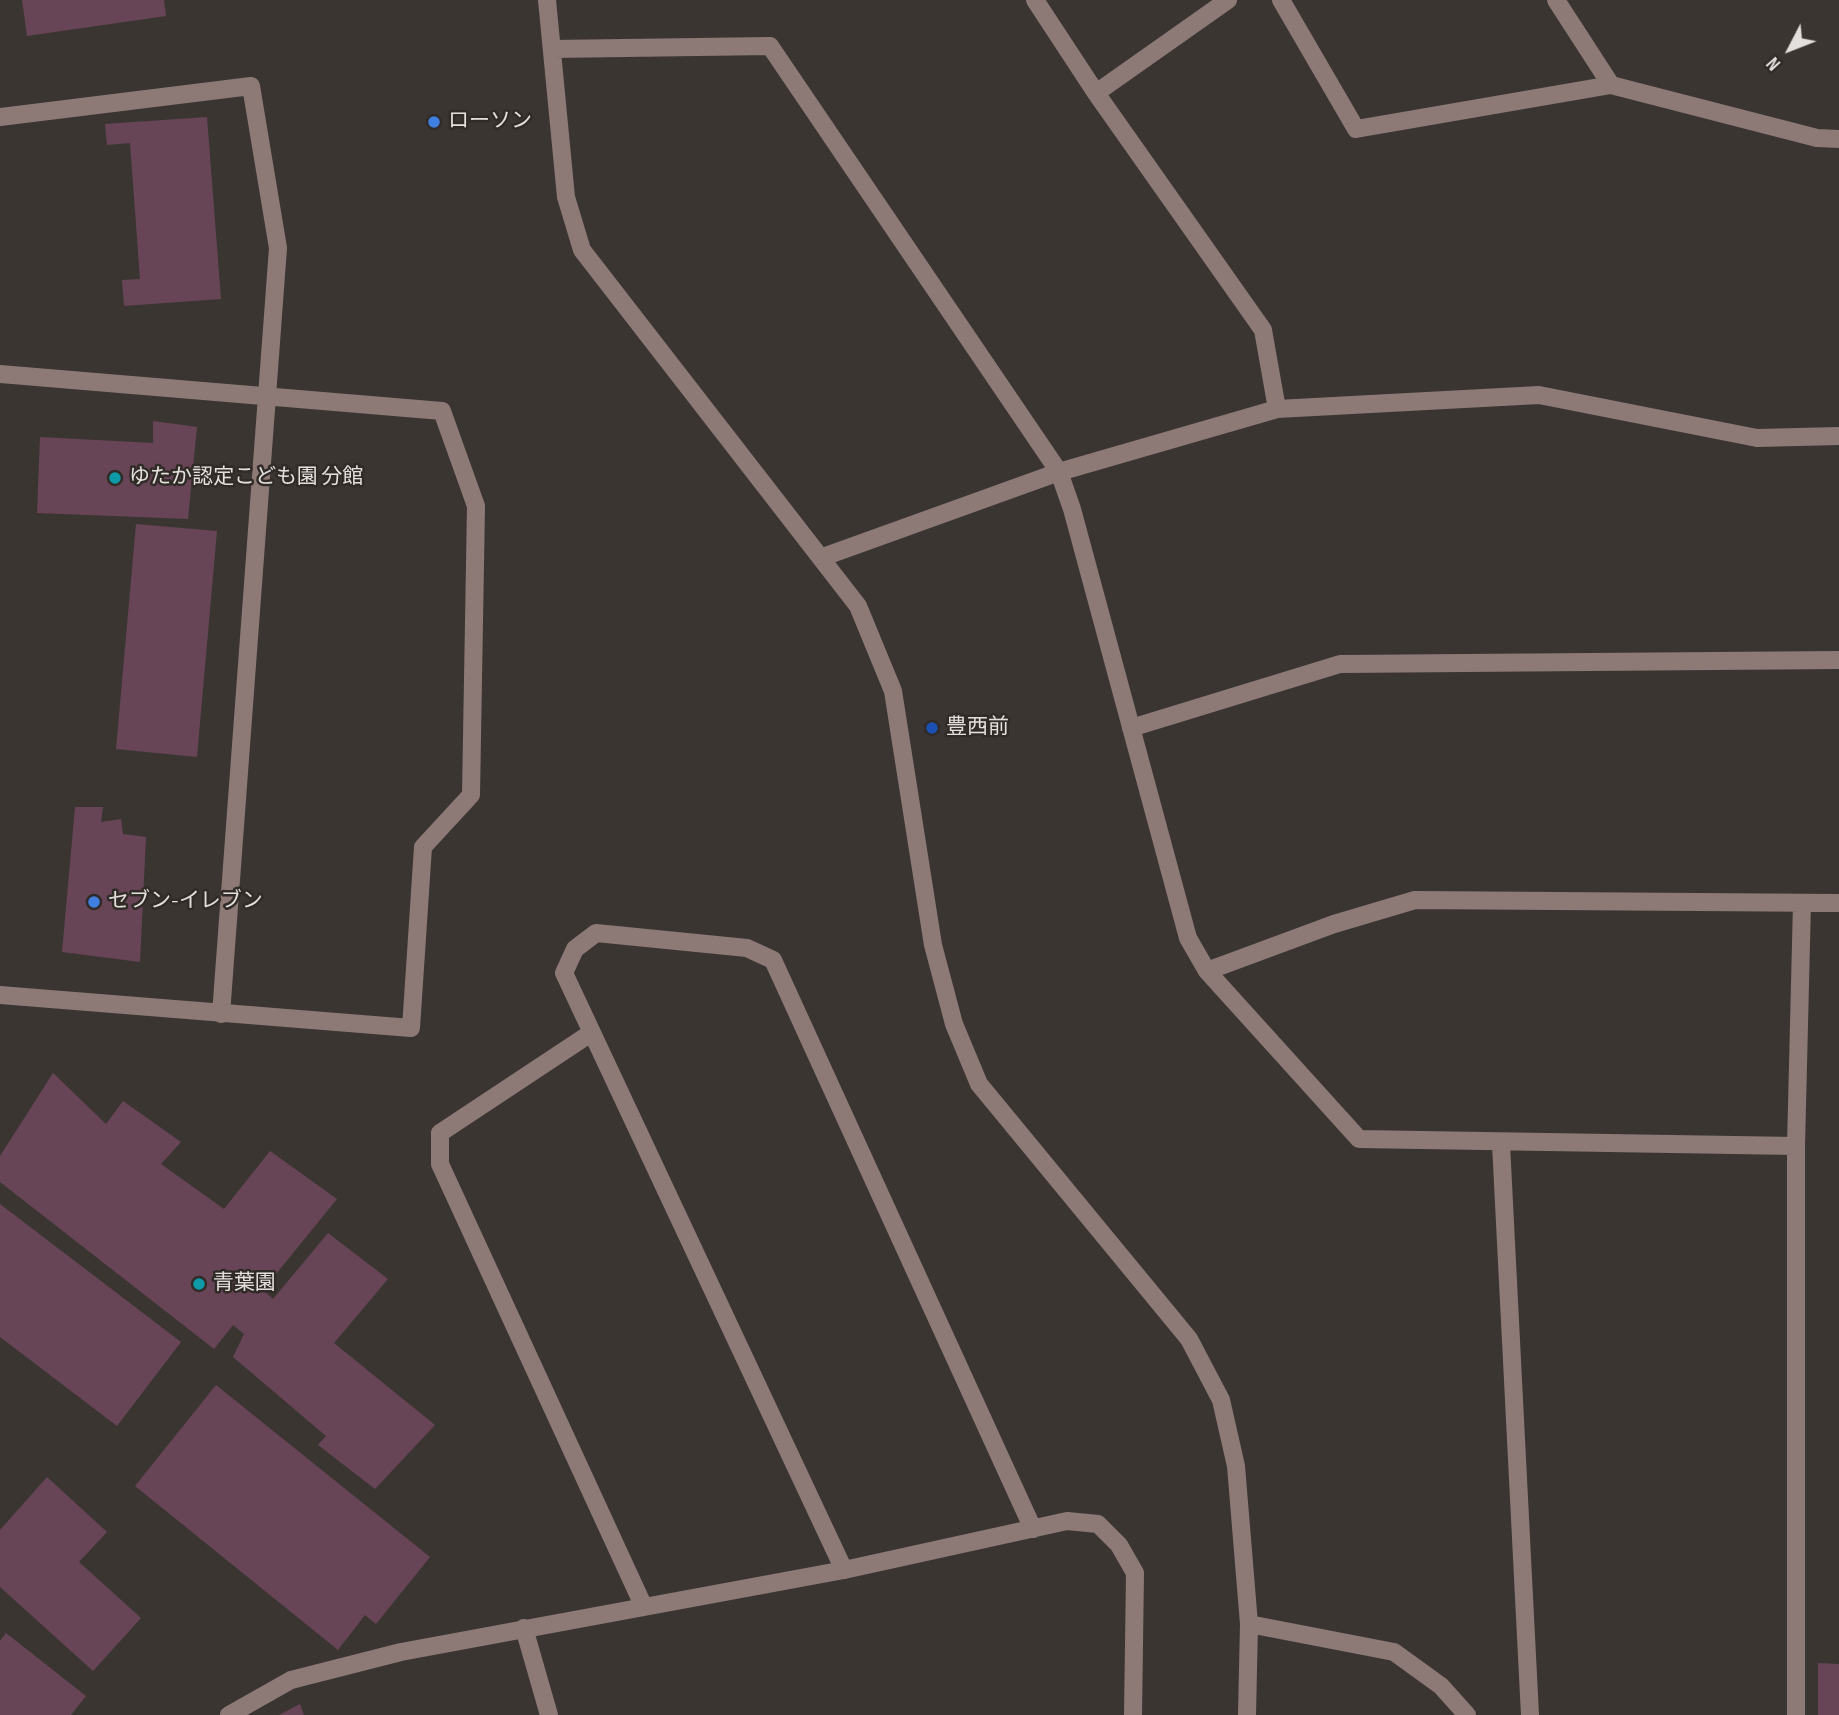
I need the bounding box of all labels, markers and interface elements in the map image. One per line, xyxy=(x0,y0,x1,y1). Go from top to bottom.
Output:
north arrow xyxy=(1755,14,1825,84)
text: N xyxy=(1762,52,1786,75)
place label: ローソン xyxy=(448,109,532,135)
marker: ローソン xyxy=(426,114,442,130)
place label: ゆたか認定こども園 分館 xyxy=(129,465,363,491)
marker: ゆたか認定こども園 分館 xyxy=(107,470,123,486)
place label: 豊西前 xyxy=(946,715,1009,741)
marker: 豊西前 xyxy=(924,720,940,736)
place label: セブン-イレブン xyxy=(108,889,263,915)
marker: セブン-イレブン xyxy=(86,894,102,910)
place label: 青葉園 xyxy=(213,1271,276,1297)
marker: 青葉園 xyxy=(191,1276,207,1292)

